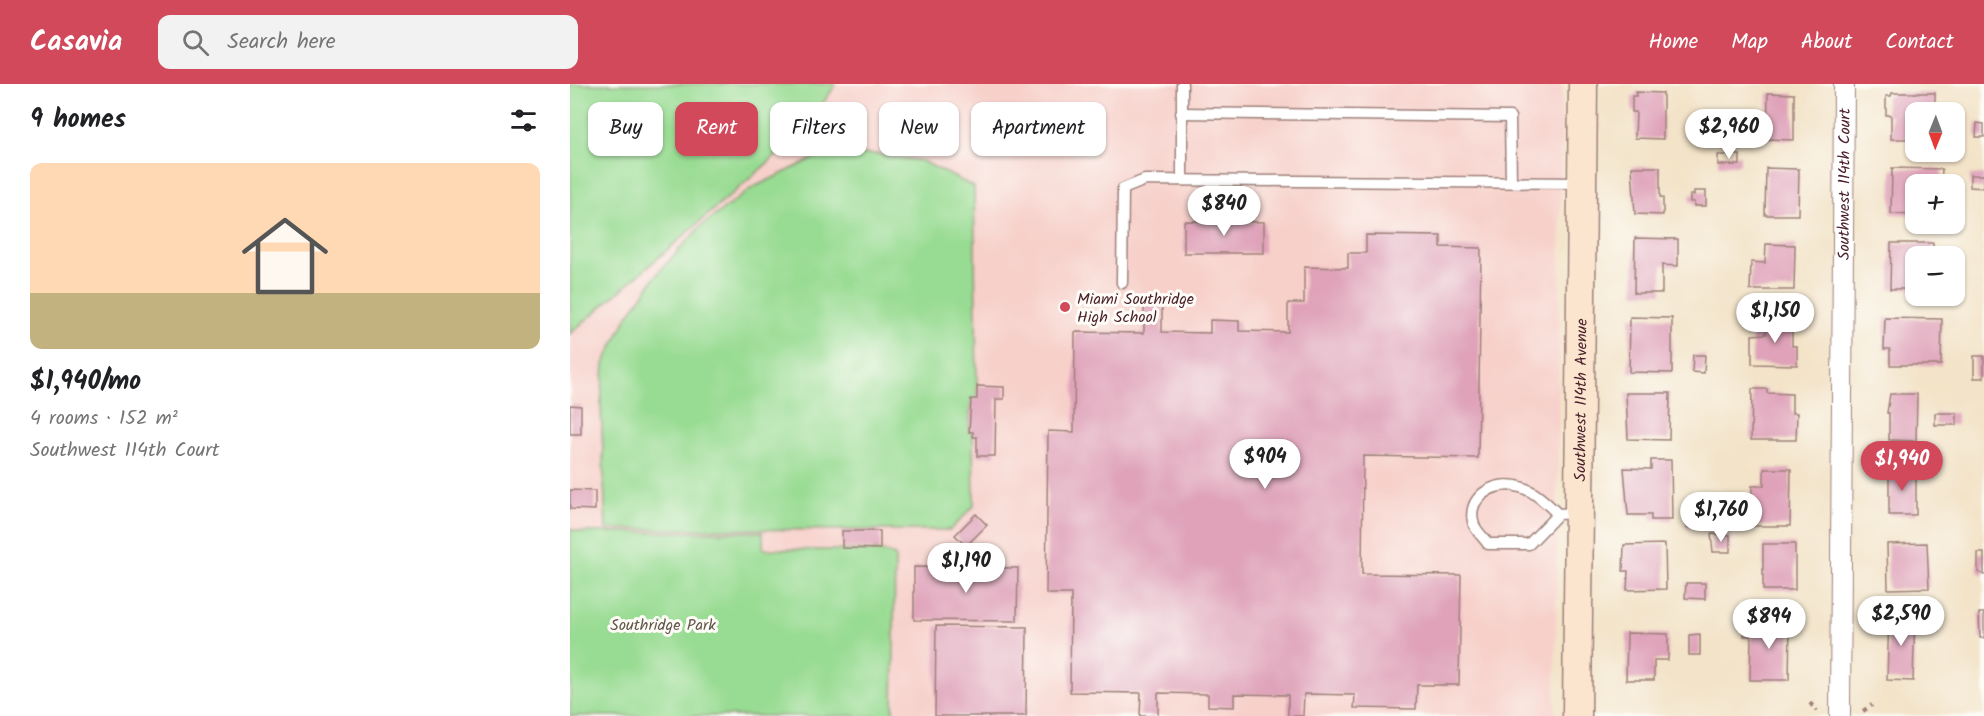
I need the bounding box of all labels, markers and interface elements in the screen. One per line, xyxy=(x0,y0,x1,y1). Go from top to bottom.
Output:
search box xyxy=(158,15,578,69)
text: Casavia xyxy=(30,20,122,65)
text: Search here xyxy=(227,25,336,60)
icon: search xyxy=(179,26,212,59)
text: Home xyxy=(1649,26,1698,59)
text: Map xyxy=(1731,26,1768,59)
text: About xyxy=(1801,26,1852,59)
text: Contact xyxy=(1885,26,1954,59)
text: 9 homes xyxy=(30,99,126,141)
chip: Buy xyxy=(588,102,663,156)
chip: Rent xyxy=(675,102,758,156)
chip: Filters xyxy=(770,102,867,156)
chip: New xyxy=(879,102,959,156)
chip: Apartment xyxy=(971,102,1106,156)
north arrow xyxy=(1905,102,1965,162)
map controls xyxy=(1905,102,1965,306)
icon: filters xyxy=(507,104,540,137)
street label: Southwest 114th Court xyxy=(1832,107,1858,260)
pin: $2,960 xyxy=(1680,109,1778,160)
text: $2,960 xyxy=(1699,112,1759,144)
button: + xyxy=(1905,174,1965,234)
pin: $840 xyxy=(1188,186,1260,237)
text: $840 xyxy=(1202,189,1246,221)
icon: home xyxy=(231,202,339,310)
button: − xyxy=(1905,246,1965,306)
place label: Miami Southridge High School xyxy=(1077,287,1194,330)
pin: $1,150 xyxy=(1726,293,1824,344)
text: $1,150 xyxy=(1750,296,1800,328)
marker: Miami Southridge High School xyxy=(1058,300,1072,314)
street label: Southwest 114th Avenue xyxy=(1568,318,1595,482)
text: $1,940/mo xyxy=(30,361,141,403)
text: 4 rooms · 152 m² xyxy=(30,403,178,435)
text: Southwest 114th Court xyxy=(30,435,220,467)
pin: $904 xyxy=(1229,439,1301,490)
pin: $1,940 xyxy=(1853,441,1951,492)
text: $904 xyxy=(1243,442,1287,474)
text: $1,940 xyxy=(1875,444,1929,476)
pin: $1,760 xyxy=(1672,492,1770,543)
text: $1,760 xyxy=(1694,495,1748,527)
pin: $1,190 xyxy=(917,543,1015,594)
text: $1,190 xyxy=(941,546,991,578)
pin: $2,590 xyxy=(1852,596,1950,647)
pin: $894 xyxy=(1733,599,1805,650)
text: $2,590 xyxy=(1871,599,1931,631)
text: $894 xyxy=(1747,602,1791,634)
park label: Southridge Park xyxy=(610,613,716,638)

